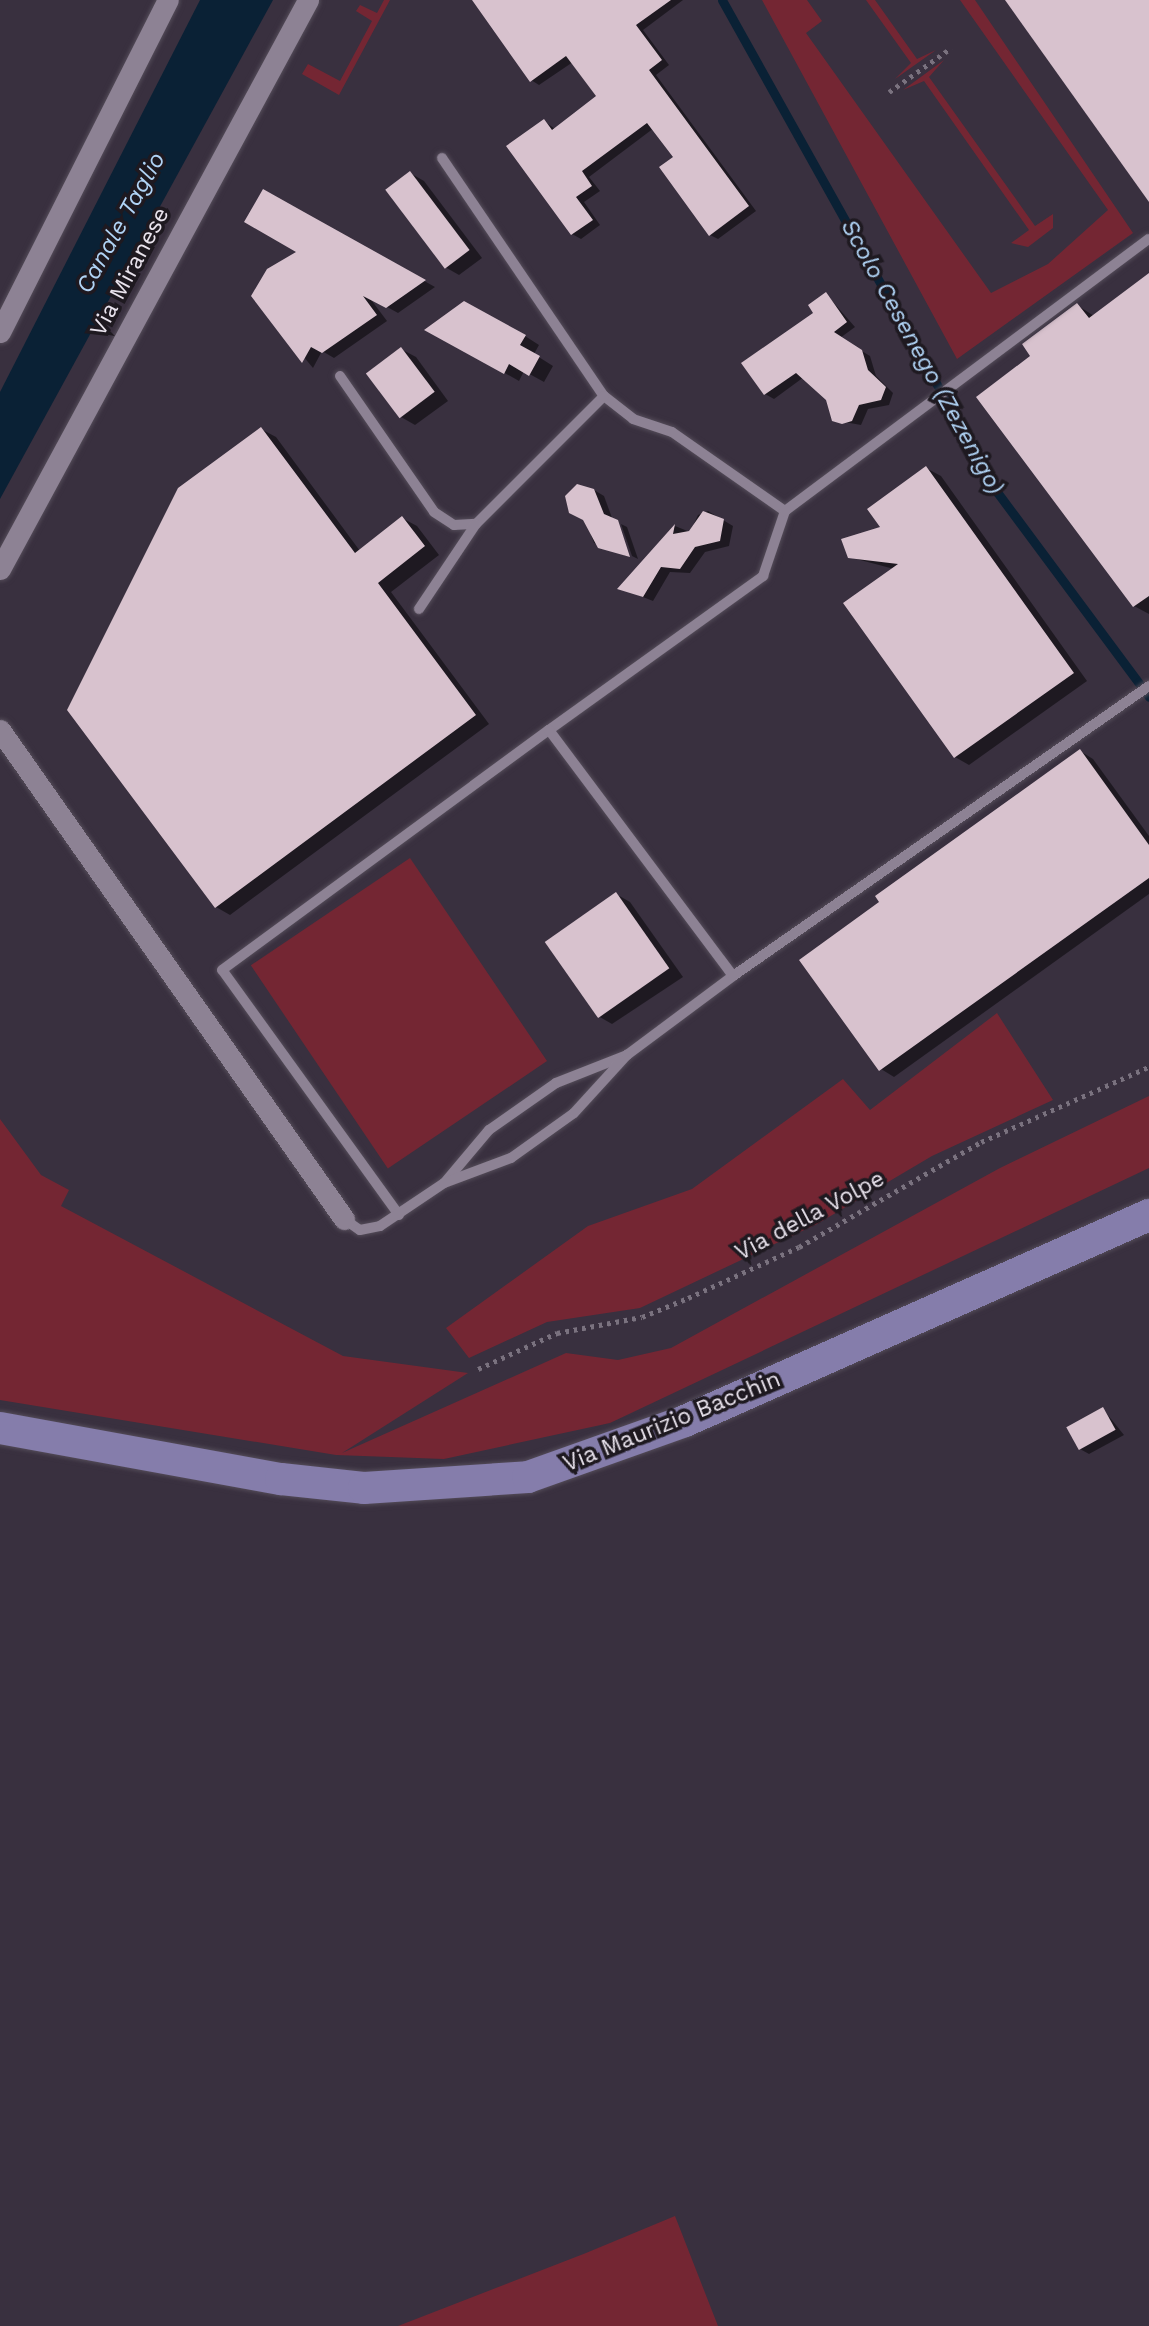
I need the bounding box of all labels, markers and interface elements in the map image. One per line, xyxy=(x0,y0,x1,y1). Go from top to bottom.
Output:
water label: Canale Taglio xyxy=(70,147,172,299)
street label: Via Miranese xyxy=(84,203,176,341)
water label: Scolo Cesenego (Zezenigo) xyxy=(834,214,1010,500)
street label: Via della Volpe xyxy=(730,1165,890,1267)
street label: Via Maurizio Bacchin xyxy=(559,1366,785,1478)

